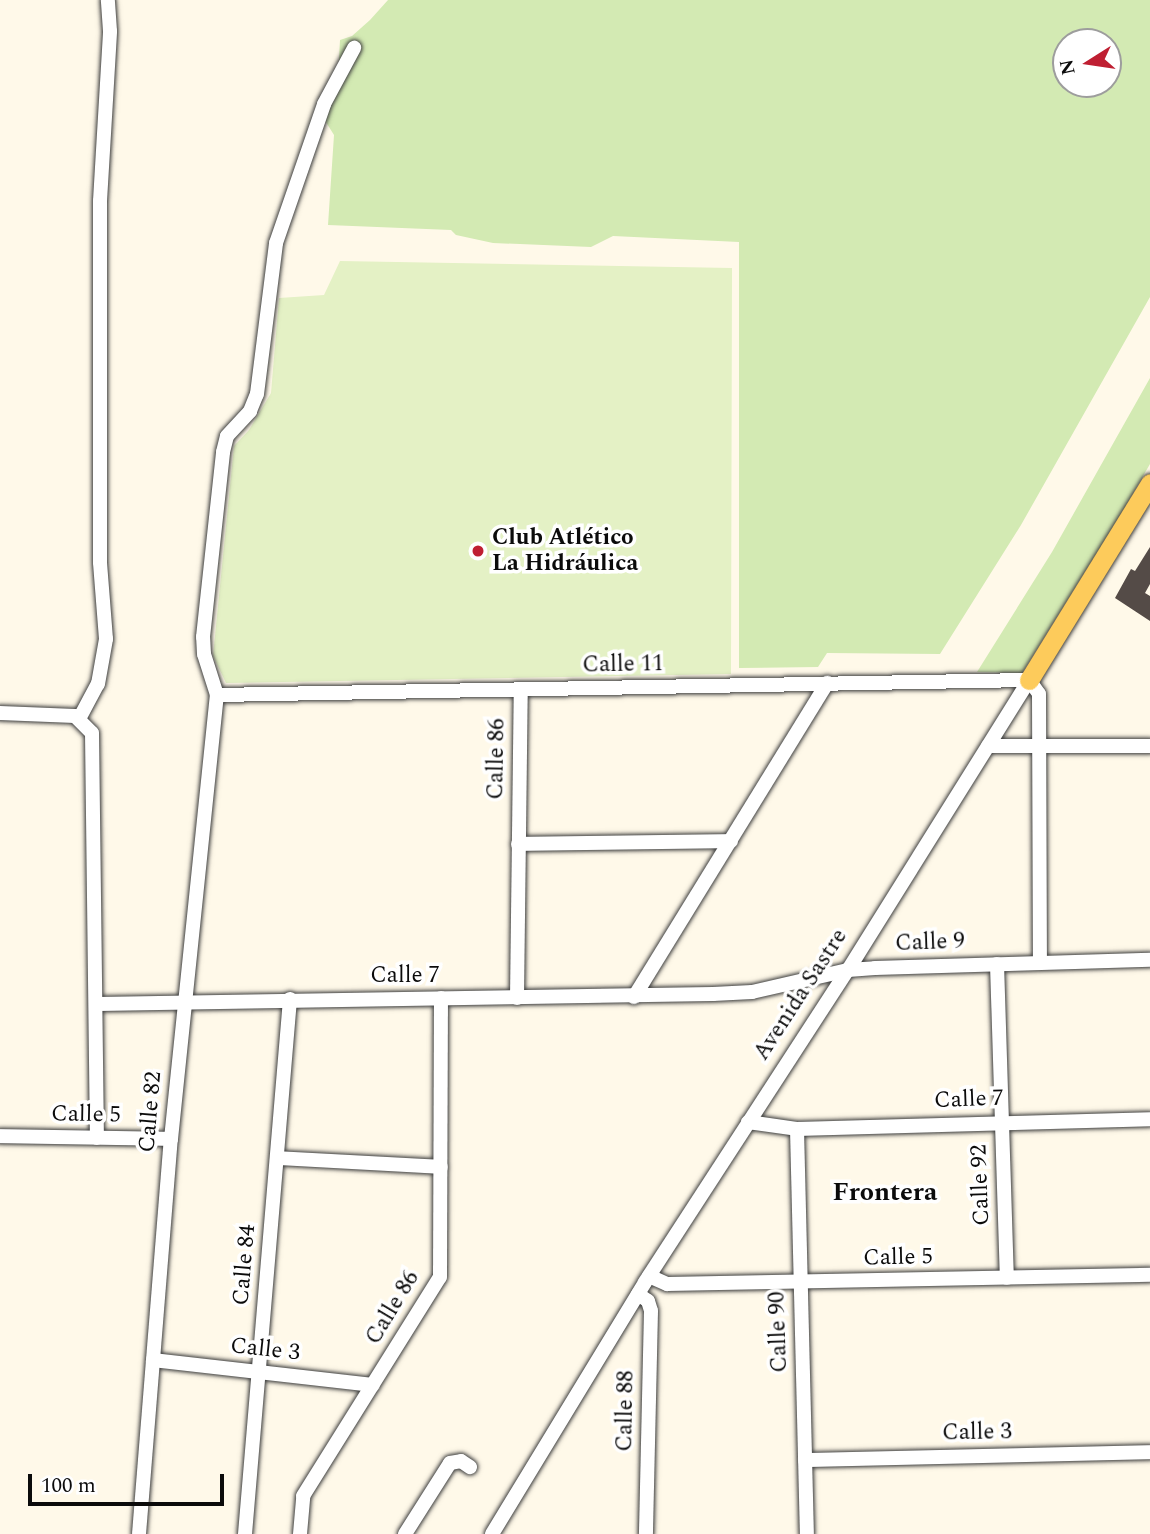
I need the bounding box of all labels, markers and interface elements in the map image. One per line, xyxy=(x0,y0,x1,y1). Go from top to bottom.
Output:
north arrow xyxy=(1052,28,1122,98)
text: N xyxy=(1052,56,1084,78)
place label: Club Atlético La Hidráulica xyxy=(492,524,638,578)
marker: Club Atlético La Hidráulica xyxy=(470,543,486,559)
street label: Calle 11 xyxy=(582,650,664,680)
street label: Calle 86 xyxy=(482,718,512,800)
street label: Avenida Sastre xyxy=(748,924,854,1066)
street label: Calle 9 xyxy=(895,928,965,958)
street label: Calle 7 xyxy=(370,962,440,990)
street label: Calle 82 xyxy=(134,1070,168,1154)
street label: Calle 7 xyxy=(934,1085,1004,1115)
street label: Calle 5 xyxy=(51,1101,121,1129)
street label: Calle 92 xyxy=(966,1144,996,1226)
district label: Frontera xyxy=(833,1177,937,1209)
street label: Calle 84 xyxy=(228,1223,262,1307)
street label: Calle 5 xyxy=(863,1244,933,1272)
street label: Calle 86 xyxy=(360,1266,426,1350)
street label: Calle 90 xyxy=(764,1291,794,1373)
street label: Calle 3 xyxy=(229,1333,301,1367)
street label: Calle 88 xyxy=(611,1370,641,1452)
street label: Calle 3 xyxy=(942,1419,1012,1447)
scale bar xyxy=(32,1460,228,1504)
text: 100 m xyxy=(41,1470,96,1502)

